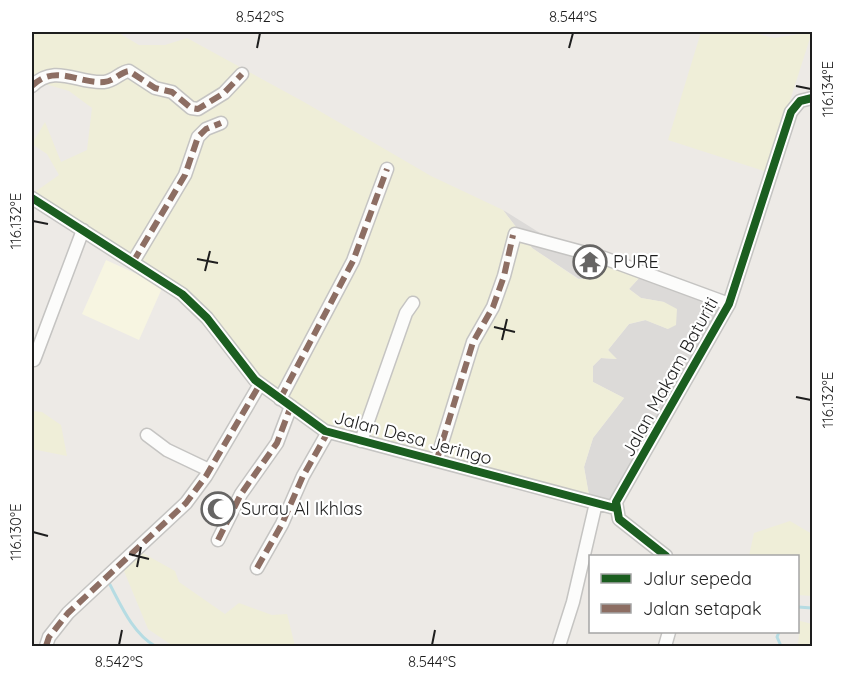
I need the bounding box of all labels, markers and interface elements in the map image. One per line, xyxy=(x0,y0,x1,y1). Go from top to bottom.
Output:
text: 8.542°S xyxy=(236,7,284,26)
text: 8.544°S xyxy=(549,7,597,26)
text: 116.134°E xyxy=(818,61,837,117)
text: 116.132°E xyxy=(6,193,25,249)
temple icon: PURE xyxy=(572,244,608,280)
place label: PURE xyxy=(613,250,659,273)
street label: Jalan Makam Baturiti xyxy=(616,293,723,461)
text: 116.132°E xyxy=(818,372,837,428)
street label: Jalan Desa Jeringo xyxy=(332,405,495,470)
mosque icon: Surau Al Ikhlas xyxy=(200,491,236,527)
place label: Surau Al Ikhlas xyxy=(241,497,362,520)
text: 116.130°E xyxy=(6,503,25,561)
legend xyxy=(589,555,799,633)
text: Jalur sepeda xyxy=(643,567,752,590)
text: Jalan setapak xyxy=(643,597,762,620)
text: 8.542°S xyxy=(95,652,143,671)
text: 8.544°S xyxy=(408,652,456,671)

